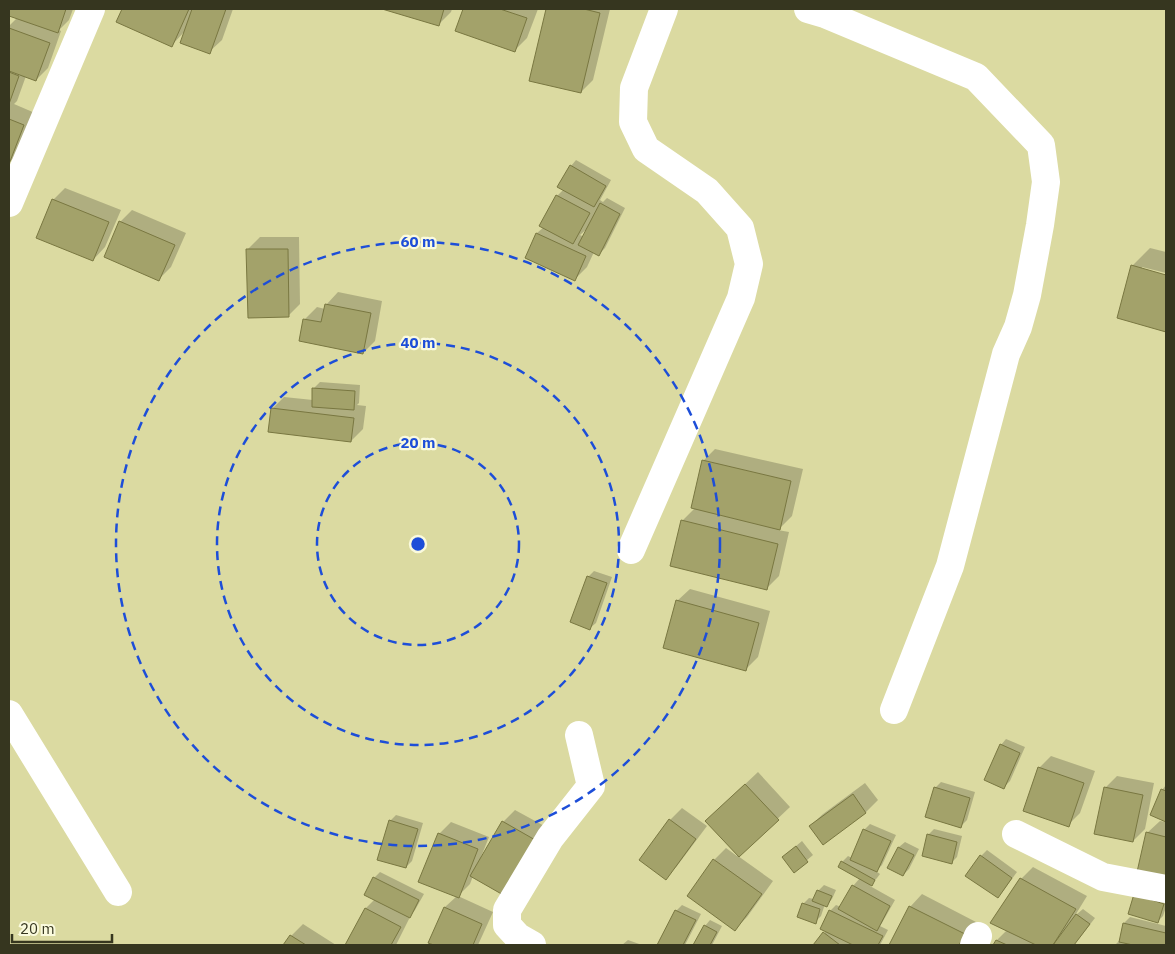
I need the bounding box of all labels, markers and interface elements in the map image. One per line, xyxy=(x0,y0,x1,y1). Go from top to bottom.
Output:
text: 60 m xyxy=(401,232,435,251)
text: 40 m xyxy=(401,333,435,352)
text: 20 m xyxy=(401,433,435,452)
centre of rings xyxy=(409,535,427,553)
scale bar xyxy=(12,912,112,944)
text: 20 m xyxy=(20,919,55,938)

